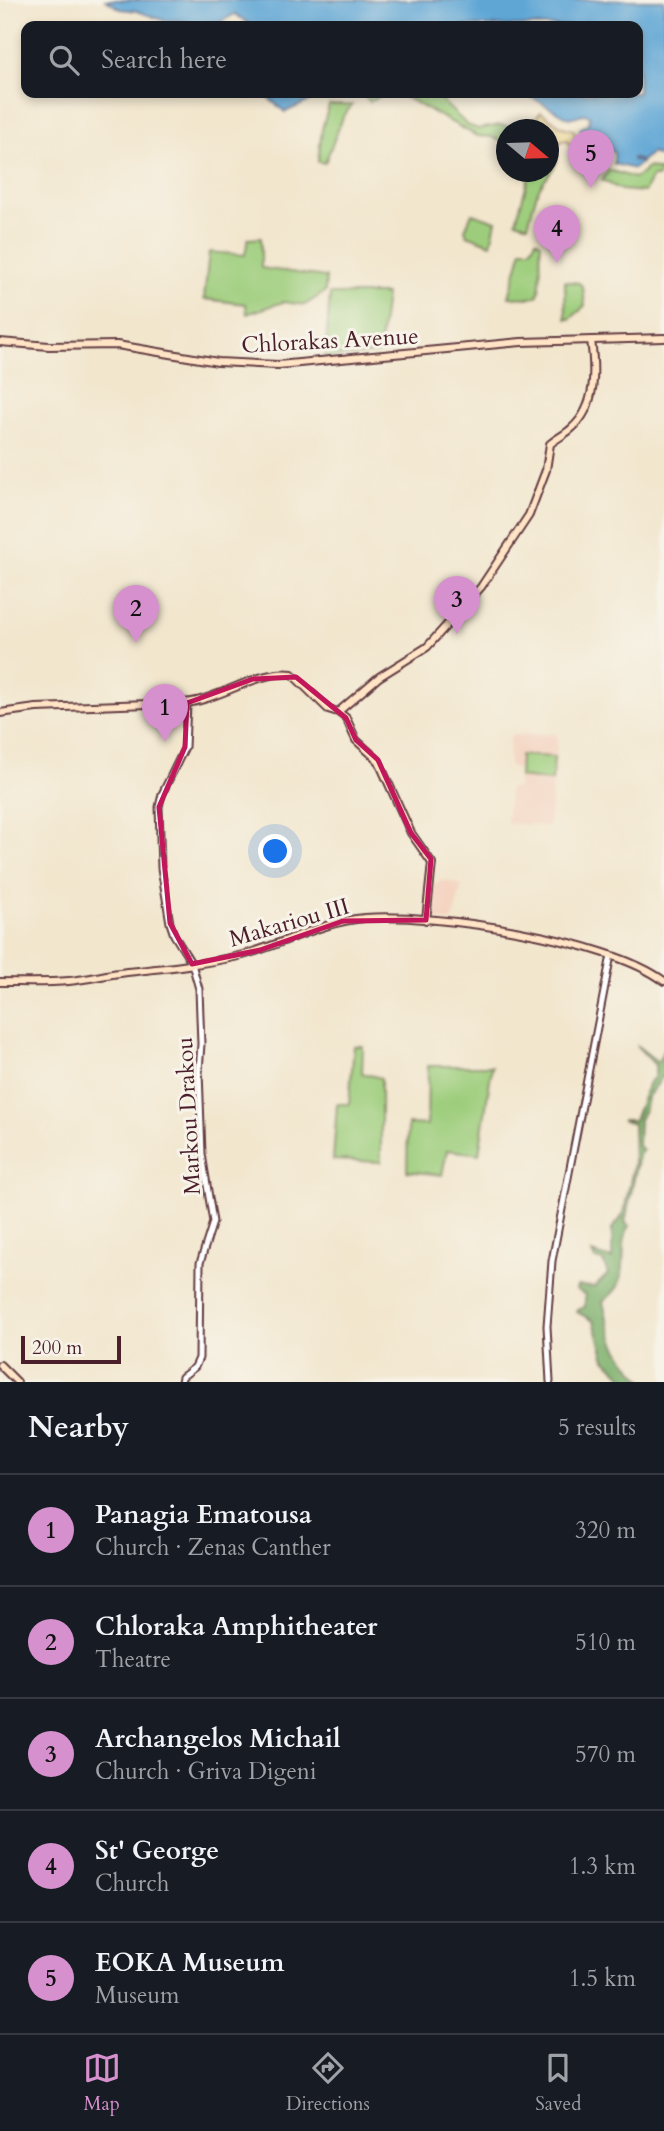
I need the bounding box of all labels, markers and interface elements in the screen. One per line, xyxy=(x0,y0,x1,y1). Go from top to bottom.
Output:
search box xyxy=(21,21,643,98)
icon: search xyxy=(45,41,83,79)
text: Search here xyxy=(101,42,227,77)
north arrow xyxy=(496,119,559,182)
pin: 5 xyxy=(568,130,614,188)
pin: 4 xyxy=(534,205,580,263)
street label: Chlorakas Avenue xyxy=(241,320,419,361)
pin: 3 xyxy=(434,576,480,634)
pin: 2 xyxy=(113,585,159,643)
pin: 1 xyxy=(142,684,188,742)
your location xyxy=(258,834,292,868)
street label: Makariou III xyxy=(226,891,353,954)
street label: Markou Drakou xyxy=(169,1036,208,1196)
scale bar xyxy=(21,1333,121,1365)
text: 200 m xyxy=(32,1335,82,1361)
text: Nearby xyxy=(28,1407,129,1448)
text: 5 results xyxy=(558,1412,636,1443)
text: Panagia Ematousa xyxy=(95,1497,312,1532)
text: 1 xyxy=(45,1515,57,1546)
text: 320 m xyxy=(575,1515,636,1546)
text: Church · Zenas Canther xyxy=(95,1532,331,1563)
text: Chloraka Amphitheater xyxy=(95,1609,377,1644)
text: 2 xyxy=(45,1627,57,1658)
text: 510 m xyxy=(575,1627,636,1658)
text: Theatre xyxy=(95,1644,171,1675)
text: Archangelos Michail xyxy=(95,1721,341,1756)
text: 3 xyxy=(45,1739,57,1770)
text: 570 m xyxy=(575,1739,636,1770)
text: Church · Griva Digeni xyxy=(95,1756,316,1787)
text: St' George xyxy=(95,1833,219,1868)
text: 4 xyxy=(45,1851,57,1882)
text: 1.3 km xyxy=(569,1851,636,1882)
text: Church xyxy=(95,1868,169,1899)
text: EOKA Museum xyxy=(95,1945,285,1980)
text: 5 xyxy=(45,1963,57,1994)
text: 1.5 km xyxy=(569,1963,636,1994)
text: Museum xyxy=(95,1980,180,2011)
tab: Map xyxy=(83,2049,121,2117)
tab: Directions xyxy=(286,2049,370,2117)
tab: Saved xyxy=(535,2049,581,2117)

